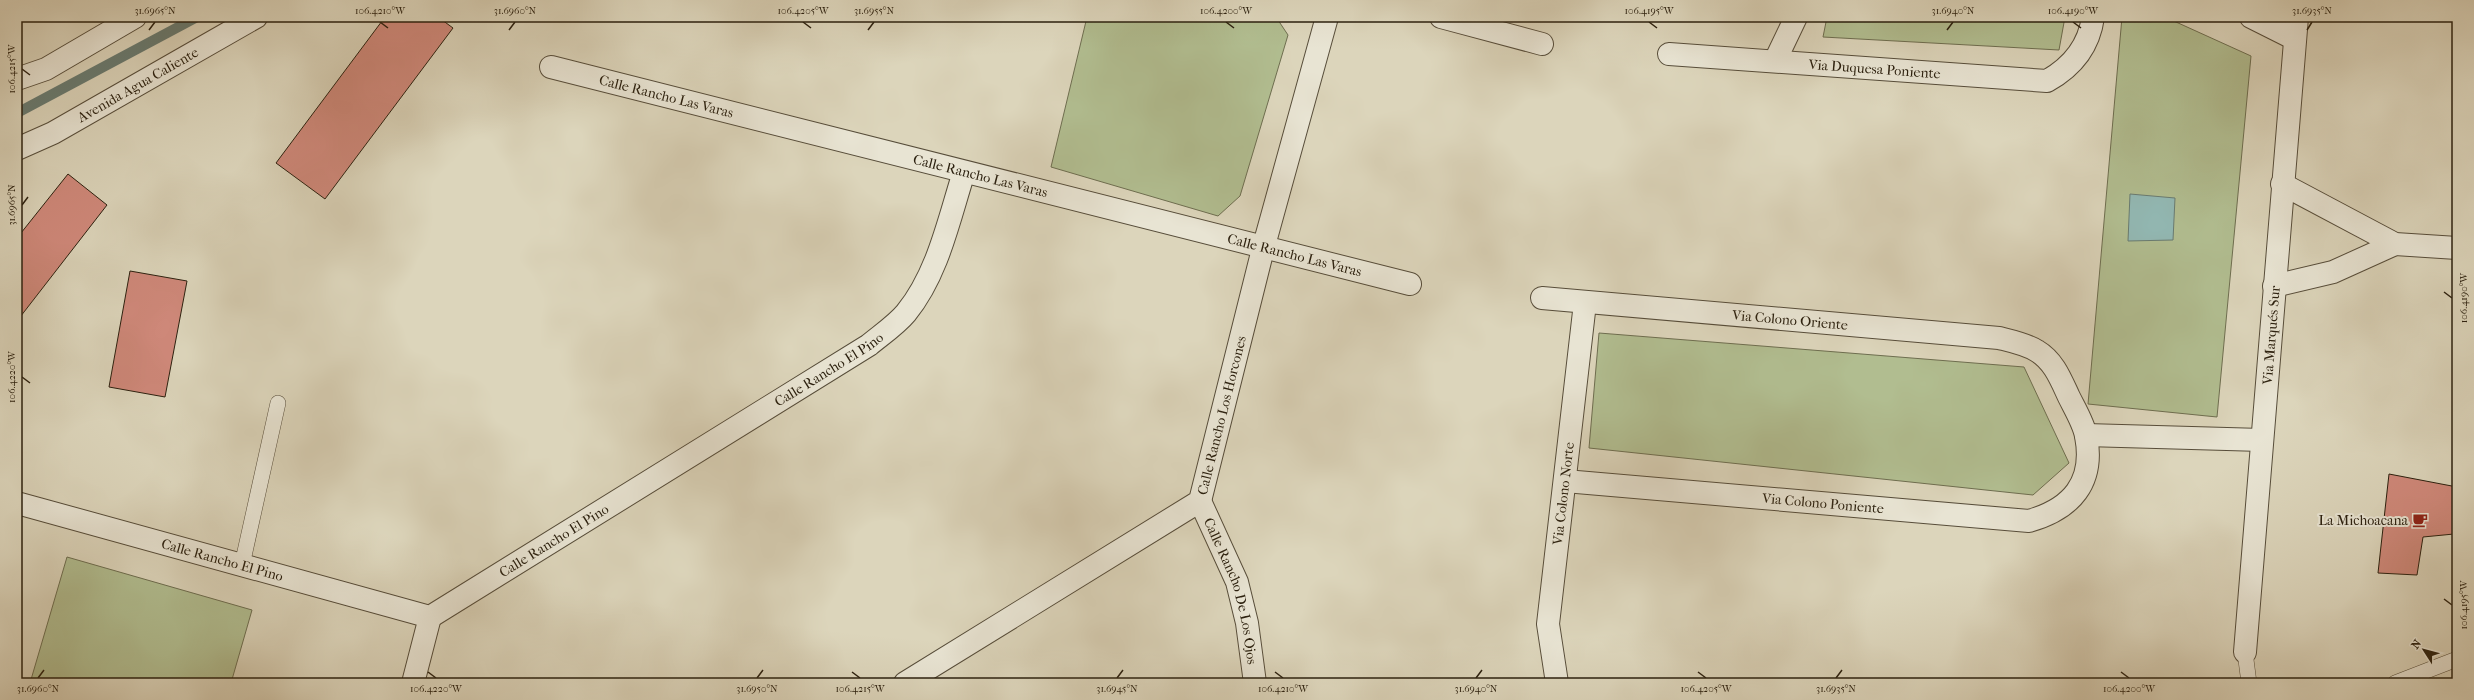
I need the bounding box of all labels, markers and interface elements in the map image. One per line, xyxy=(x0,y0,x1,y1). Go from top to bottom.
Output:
text: 31.6965°N xyxy=(134,5,176,17)
text: 106.4210°W xyxy=(355,5,406,17)
text: 31.6960°N xyxy=(494,5,537,17)
text: 106.4205°W xyxy=(778,5,830,17)
text: 31.6955°N xyxy=(854,5,894,17)
text: 106.4200°W xyxy=(1200,5,1253,17)
text: 106.4195°W xyxy=(1624,5,1675,17)
text: 31.6940°N xyxy=(1932,5,1975,17)
text: 106.4190°W xyxy=(2048,5,2099,17)
text: 31.6935°N xyxy=(2292,5,2332,17)
text: 106.4215°W xyxy=(6,43,18,93)
street label: Avenida Agua Caliente xyxy=(74,44,202,127)
street label: Via Duquesa Poniente xyxy=(1807,56,1941,82)
street label: Calle Rancho Las Varas xyxy=(597,71,735,122)
street label: Calle Rancho Las Varas xyxy=(911,151,1049,201)
text: 31.6965°N xyxy=(6,184,18,226)
street label: Calle Rancho Las Varas xyxy=(1226,230,1364,280)
text: 106.4190°W xyxy=(2458,272,2470,323)
street label: Via Marqués Sur xyxy=(2259,285,2284,386)
street label: Via Colono Oriente xyxy=(1730,307,1849,334)
street label: Calle Rancho El Pino xyxy=(771,329,887,410)
street label: Calle Rancho Los Horcones xyxy=(1194,334,1250,497)
text: 106.4220°W xyxy=(6,350,18,403)
street label: Via Colono Norte xyxy=(1549,441,1578,547)
street label: Via Colono Poniente xyxy=(1760,490,1885,517)
street label: Calle Rancho El Pino xyxy=(496,500,612,581)
cafe icon: La Michoacana xyxy=(2411,511,2429,529)
place label: La Michoacana xyxy=(2318,512,2409,529)
street label: Calle Rancho De Los Ojos xyxy=(1200,515,1260,666)
street label: Calle Rancho El Pino xyxy=(159,535,285,585)
text: 106.4195°W xyxy=(2458,579,2470,630)
north arrow xyxy=(2404,630,2444,670)
text: N xyxy=(2409,637,2424,652)
text: 31.6960°N xyxy=(17,683,60,695)
text: 106.4220°W xyxy=(410,683,463,695)
text: 31.6950°N xyxy=(736,683,778,695)
text: 106.4215°W xyxy=(836,683,886,695)
text: 31.6945°N xyxy=(1096,683,1138,695)
text: 106.4210°W xyxy=(1258,683,1309,695)
text: 31.6940°N xyxy=(1455,683,1498,695)
text: 106.4205°W xyxy=(1681,683,1733,695)
text: 31.6935°N xyxy=(1816,683,1856,695)
text: 106.4200°W xyxy=(2103,683,2156,695)

